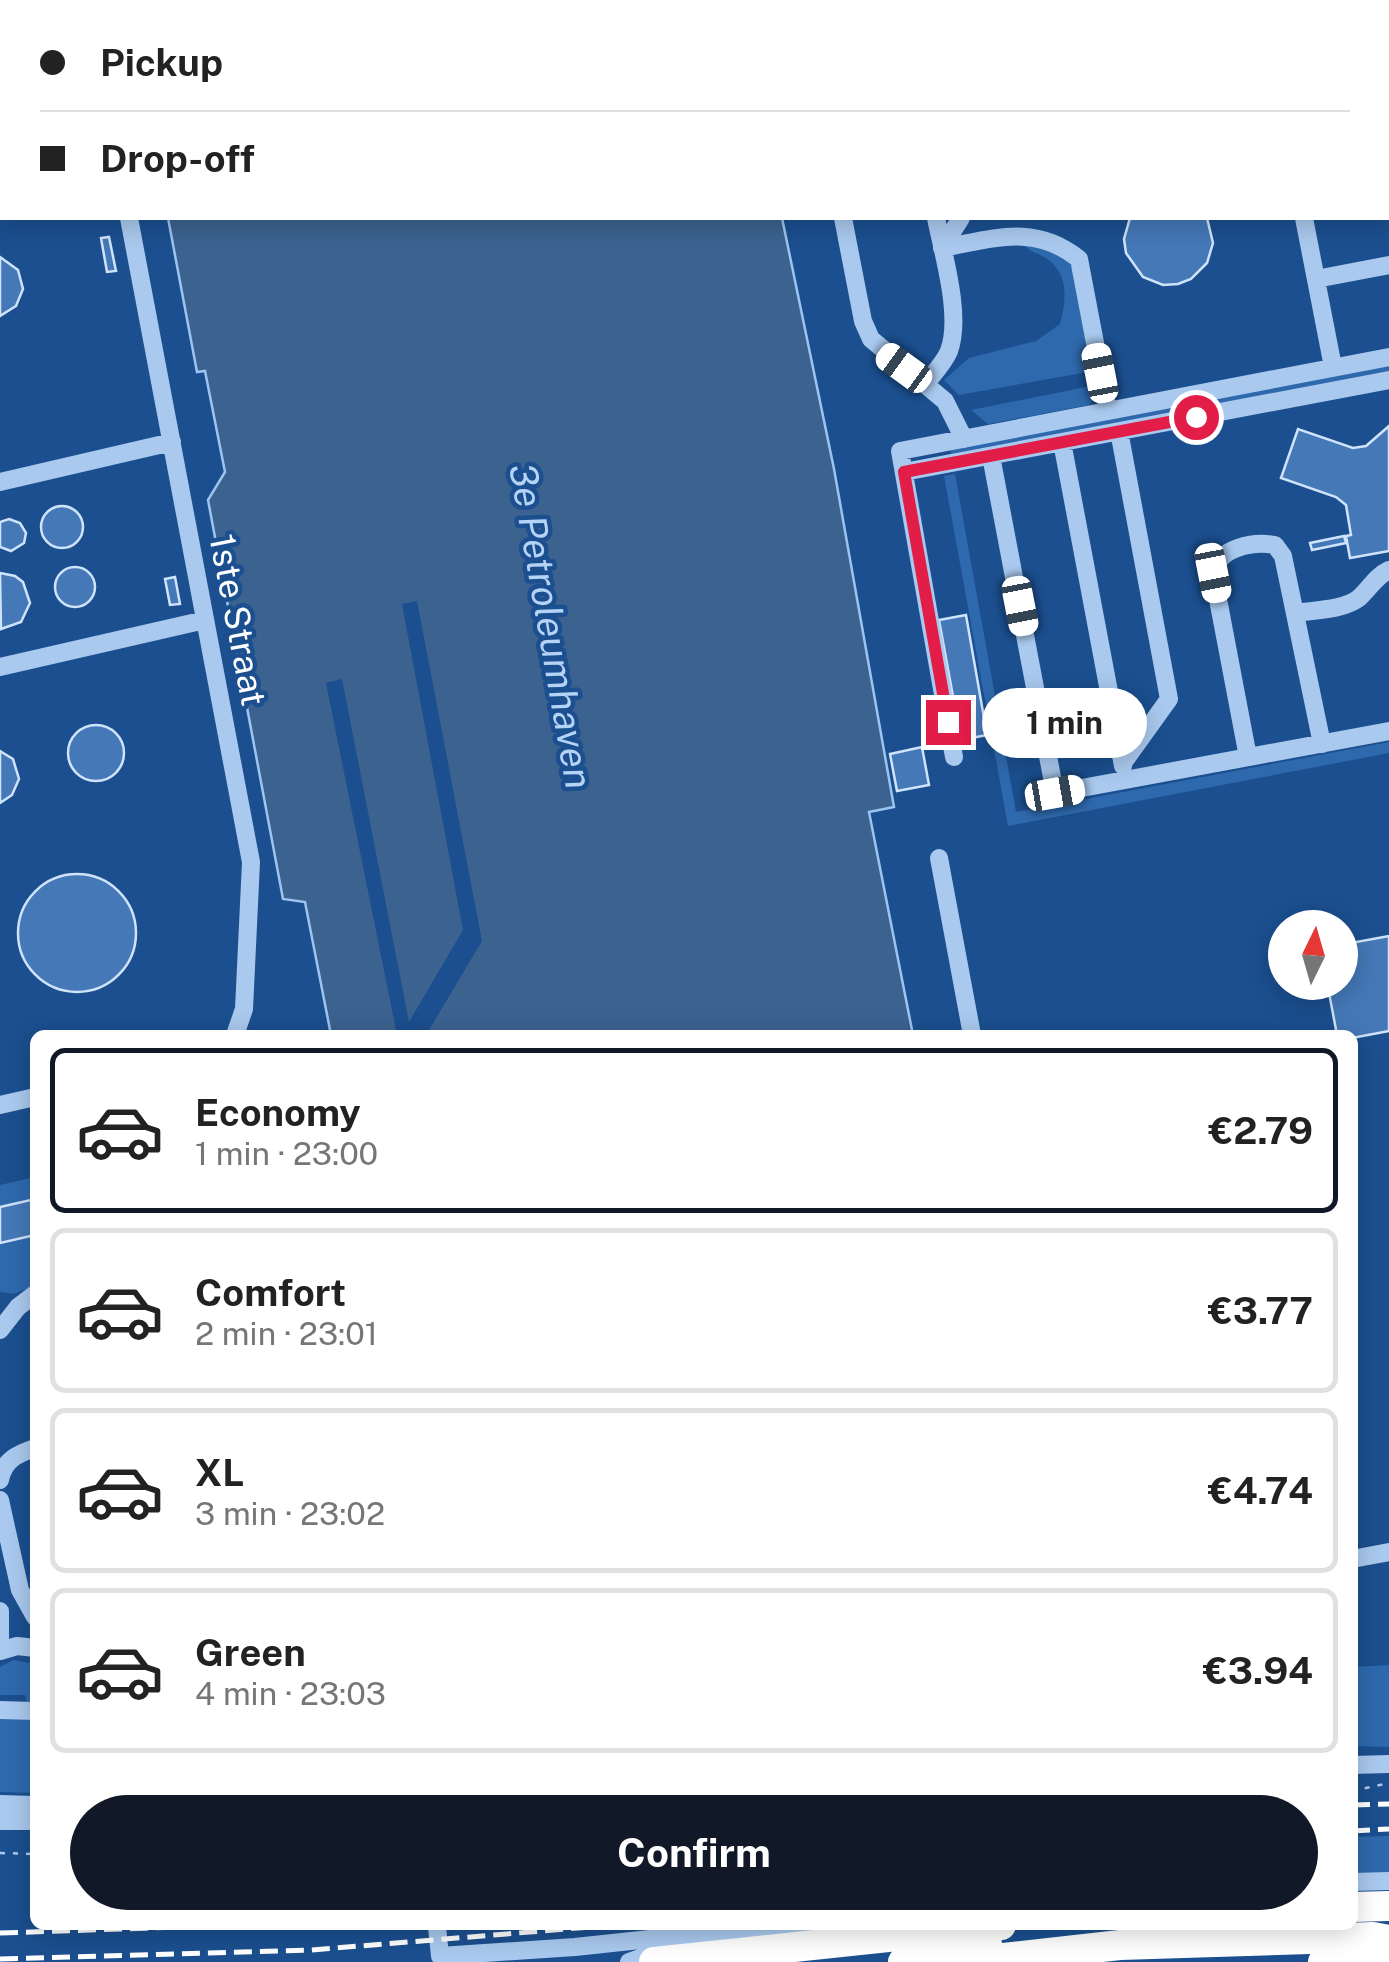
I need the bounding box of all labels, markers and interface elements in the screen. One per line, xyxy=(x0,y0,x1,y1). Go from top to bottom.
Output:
text: Pickup xyxy=(100,40,223,85)
text: Drop-off xyxy=(100,136,255,181)
car xyxy=(871,338,937,398)
car xyxy=(1080,341,1120,405)
route start xyxy=(1174,395,1219,440)
water label: 3e Petroleumhaven xyxy=(500,460,602,792)
street label: 1ste Straat xyxy=(201,531,275,709)
car xyxy=(1193,541,1233,605)
car xyxy=(1000,574,1040,638)
callout: 1 min xyxy=(983,687,1148,757)
route end xyxy=(926,700,971,745)
text: 1 min xyxy=(1026,704,1103,741)
car xyxy=(1023,773,1087,813)
north arrow xyxy=(1268,910,1358,1000)
map controls xyxy=(1268,910,1358,1000)
icon: car xyxy=(75,1086,165,1176)
text: Economy xyxy=(195,1090,361,1135)
text: €2.79 xyxy=(1209,1108,1313,1153)
text: 1 min · 23:00 xyxy=(195,1135,378,1172)
icon: car xyxy=(75,1266,165,1356)
text: Comfort xyxy=(195,1270,346,1315)
text: €3.77 xyxy=(1208,1288,1313,1333)
text: 2 min · 23:01 xyxy=(195,1315,378,1352)
icon: car xyxy=(75,1446,165,1536)
text: XL xyxy=(195,1450,244,1495)
text: €4.74 xyxy=(1208,1468,1313,1513)
text: 3 min · 23:02 xyxy=(195,1495,385,1532)
icon: car xyxy=(75,1626,165,1716)
text: Green xyxy=(195,1630,306,1675)
text: €3.94 xyxy=(1203,1648,1313,1693)
text: 4 min · 23:03 xyxy=(195,1675,386,1712)
button: Confirm xyxy=(70,1795,1318,1910)

